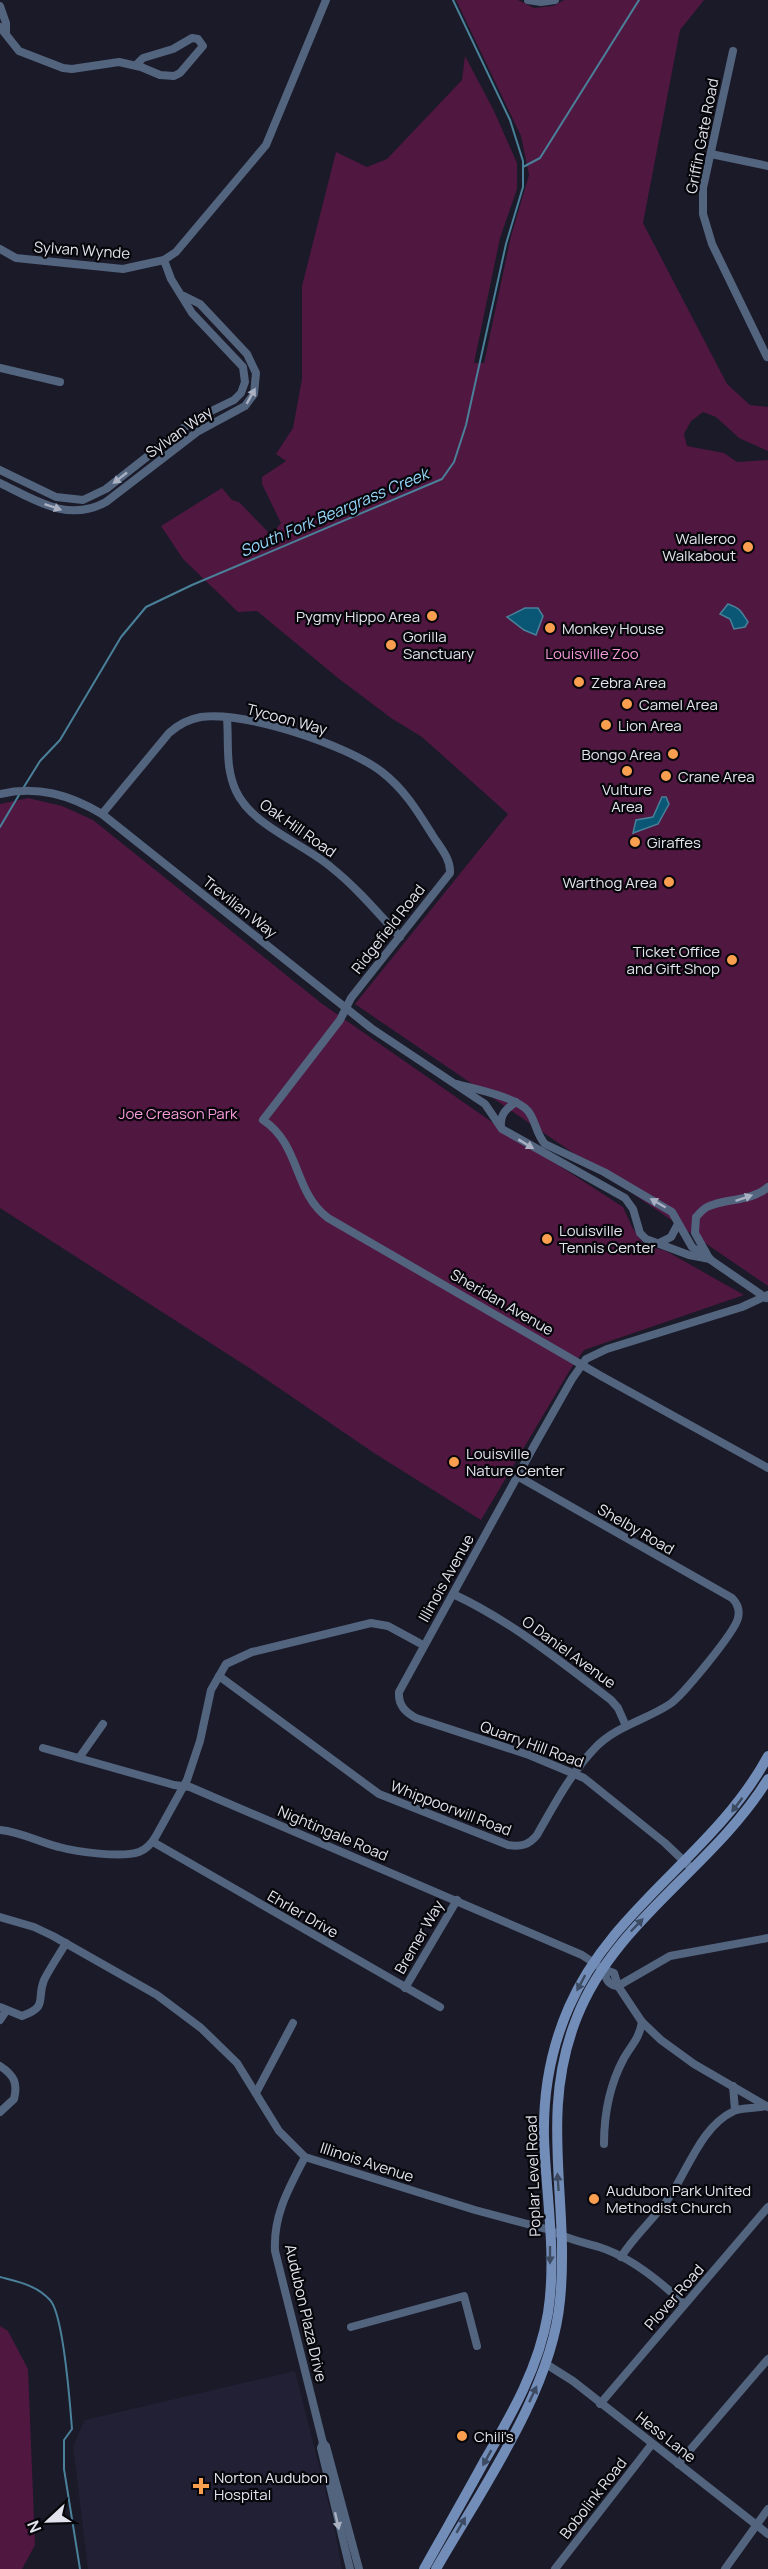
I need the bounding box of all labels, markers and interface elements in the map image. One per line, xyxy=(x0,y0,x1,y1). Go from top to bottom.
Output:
street label: Griffin Gate Road xyxy=(681,77,723,195)
street label: Sylvan Wynde xyxy=(33,236,131,264)
one-way arrow xyxy=(246,387,256,404)
street label: Sylvan Way xyxy=(141,401,217,463)
water label: South Fork Beargrass Creek xyxy=(236,461,434,562)
one-way arrow xyxy=(113,471,128,483)
one-way arrow xyxy=(44,503,62,513)
place label: Walleroo Walkabout xyxy=(662,528,736,566)
marker: Walleroo Walkabout xyxy=(741,540,755,554)
place label: Pygmy Hippo Area xyxy=(296,606,420,627)
marker: Pygmy Hippo Area xyxy=(425,609,439,623)
place label: Monkey House xyxy=(562,618,664,639)
marker: Monkey House xyxy=(543,621,557,635)
place label: Gorilla Sanctuary xyxy=(403,626,474,664)
marker: Gorilla Sanctuary xyxy=(384,638,398,652)
park label: Louisville Zoo xyxy=(545,643,639,664)
place label: Zebra Area xyxy=(591,672,666,693)
marker: Zebra Area xyxy=(572,675,586,689)
place label: Camel Area xyxy=(639,694,718,715)
marker: Camel Area xyxy=(620,697,634,711)
street label: Tycoon Way xyxy=(244,698,330,740)
place label: Lion Area xyxy=(618,715,682,736)
marker: Lion Area xyxy=(599,718,613,732)
place label: Bongo Area xyxy=(582,744,661,765)
marker: Bongo Area xyxy=(666,747,680,761)
marker: Vulture Area xyxy=(620,764,634,778)
place label: Crane Area xyxy=(678,766,755,787)
marker: Crane Area xyxy=(659,769,673,783)
place label: Vulture Area xyxy=(602,779,652,817)
street label: Oak Hill Road xyxy=(256,794,340,862)
place label: Giraffes xyxy=(647,832,701,853)
marker: Giraffes xyxy=(628,835,642,849)
street label: Trevilian Way xyxy=(198,871,282,943)
place label: Warthog Area xyxy=(563,872,657,893)
marker: Warthog Area xyxy=(662,875,676,889)
street label: Ridgefield Road xyxy=(346,880,430,978)
place label: Ticket Office and Gift Shop xyxy=(627,941,720,979)
marker: Ticket Office and Gift Shop xyxy=(725,953,739,967)
park label: Joe Creason Park xyxy=(118,1103,238,1124)
one-way arrow xyxy=(518,1139,535,1149)
one-way arrow xyxy=(736,1192,754,1202)
one-way arrow xyxy=(649,1198,666,1208)
place label: Louisville Tennis Center xyxy=(559,1220,656,1258)
marker: Louisville Tennis Center xyxy=(540,1232,554,1246)
street label: Sheridan Avenue xyxy=(446,1264,558,1340)
place label: Louisville Nature Center xyxy=(466,1443,565,1481)
marker: Louisville Nature Center xyxy=(447,1455,461,1469)
street label: Shelby Road xyxy=(594,1499,678,1559)
street label: Illinois Avenue xyxy=(413,1530,479,1626)
street label: O Daniel Avenue xyxy=(518,1611,620,1693)
street label: Quarry Hill Road xyxy=(477,1715,587,1773)
street label: Whippoorwill Road xyxy=(388,1775,514,1841)
one-way arrow xyxy=(730,1797,743,1813)
street label: Nightingale Road xyxy=(275,1800,391,1866)
street label: Ehrler Drive xyxy=(264,1885,342,1943)
street label: Bremer Way xyxy=(389,1896,449,1978)
one-way arrow xyxy=(630,1918,644,1932)
one-way arrow xyxy=(576,1974,586,1991)
street label: Poplar Level Road xyxy=(520,2115,546,2237)
street label: Illinois Avenue xyxy=(317,2137,417,2187)
one-way arrow xyxy=(553,2173,563,2192)
place label: Audubon Park United Methodist Church xyxy=(606,2180,751,2218)
marker: Audubon Park United Methodist Church xyxy=(587,2192,601,2206)
street label: Audubon Plaza Drive xyxy=(280,2242,332,2384)
one-way arrow xyxy=(545,2246,555,2265)
street label: Plover Road xyxy=(639,2259,709,2335)
one-way arrow xyxy=(529,2385,538,2402)
street label: Hess Lane xyxy=(631,2407,701,2467)
place label: Chili's xyxy=(474,2426,514,2447)
marker: Chili's xyxy=(455,2429,469,2443)
one-way arrow xyxy=(481,2450,492,2466)
street label: Bobolink Road xyxy=(555,2453,631,2543)
place label: Norton Audubon Hospital xyxy=(214,2467,328,2505)
marker: Norton Audubon Hospital xyxy=(192,2477,210,2495)
north arrow xyxy=(18,2491,78,2551)
one-way arrow xyxy=(333,2511,343,2530)
text: N xyxy=(22,2517,46,2536)
one-way arrow xyxy=(456,2517,466,2534)

